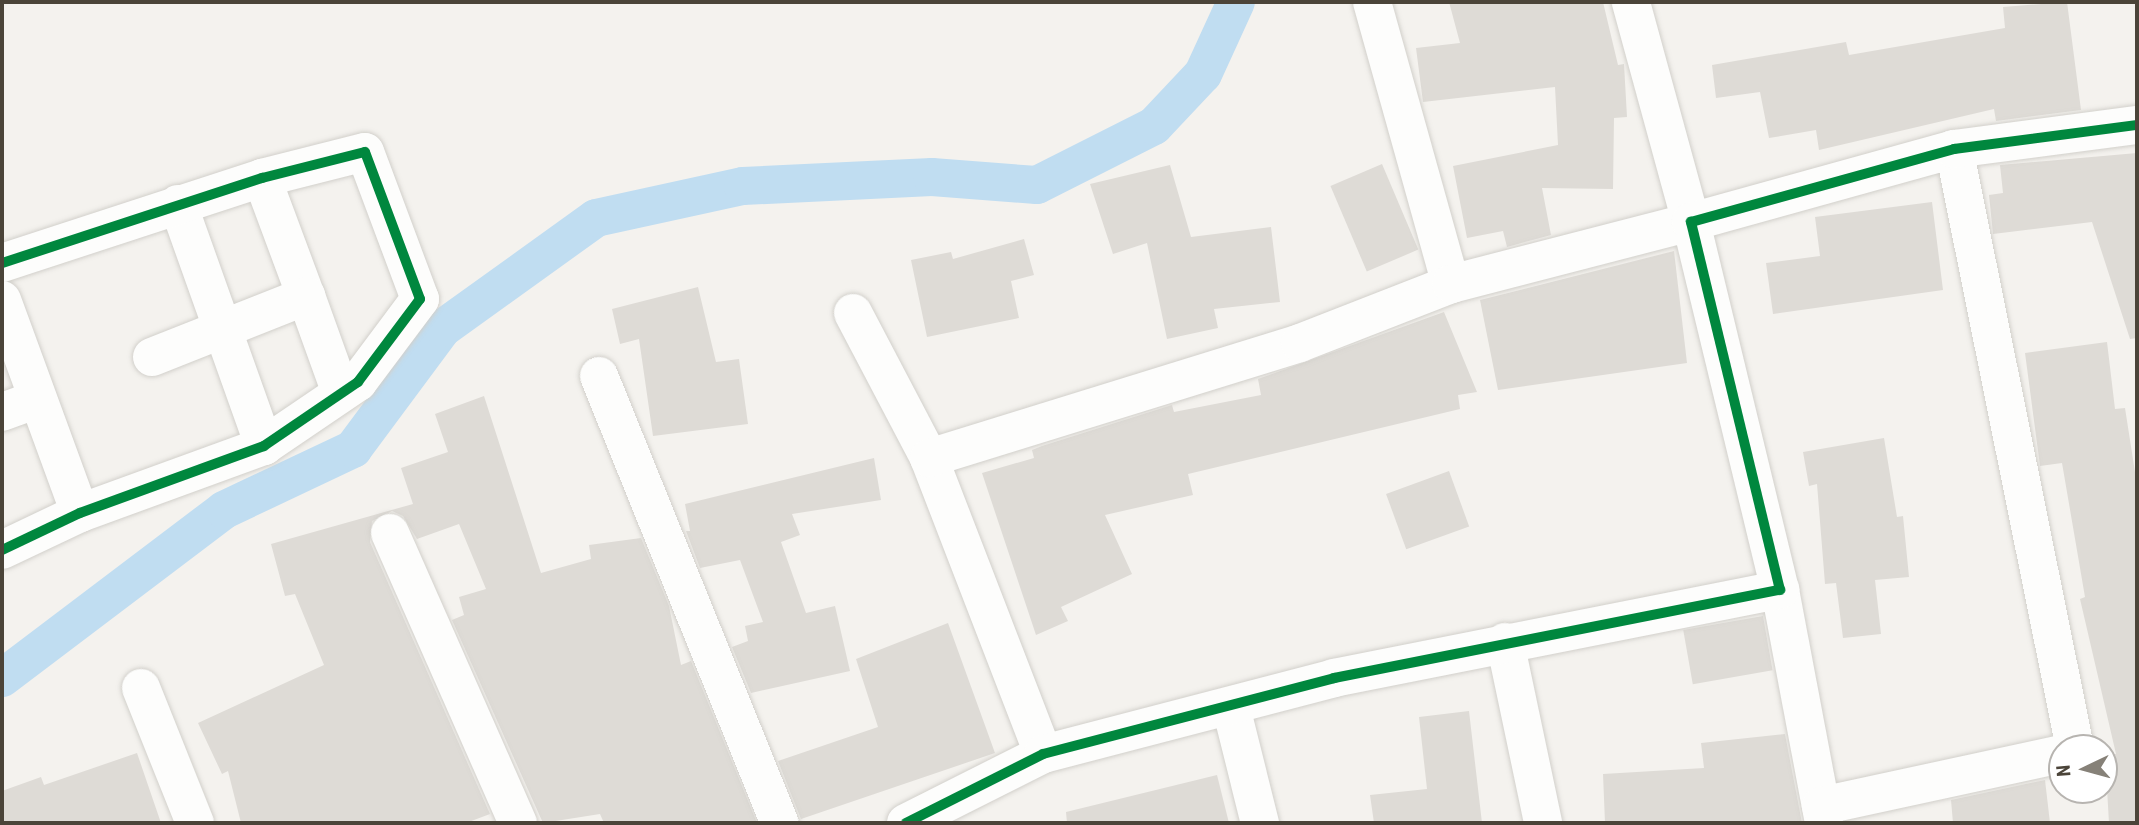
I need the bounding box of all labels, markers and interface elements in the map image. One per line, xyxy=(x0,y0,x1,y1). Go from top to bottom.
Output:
north arrow xyxy=(2048,734,2118,804)
text: N xyxy=(2052,764,2076,778)

